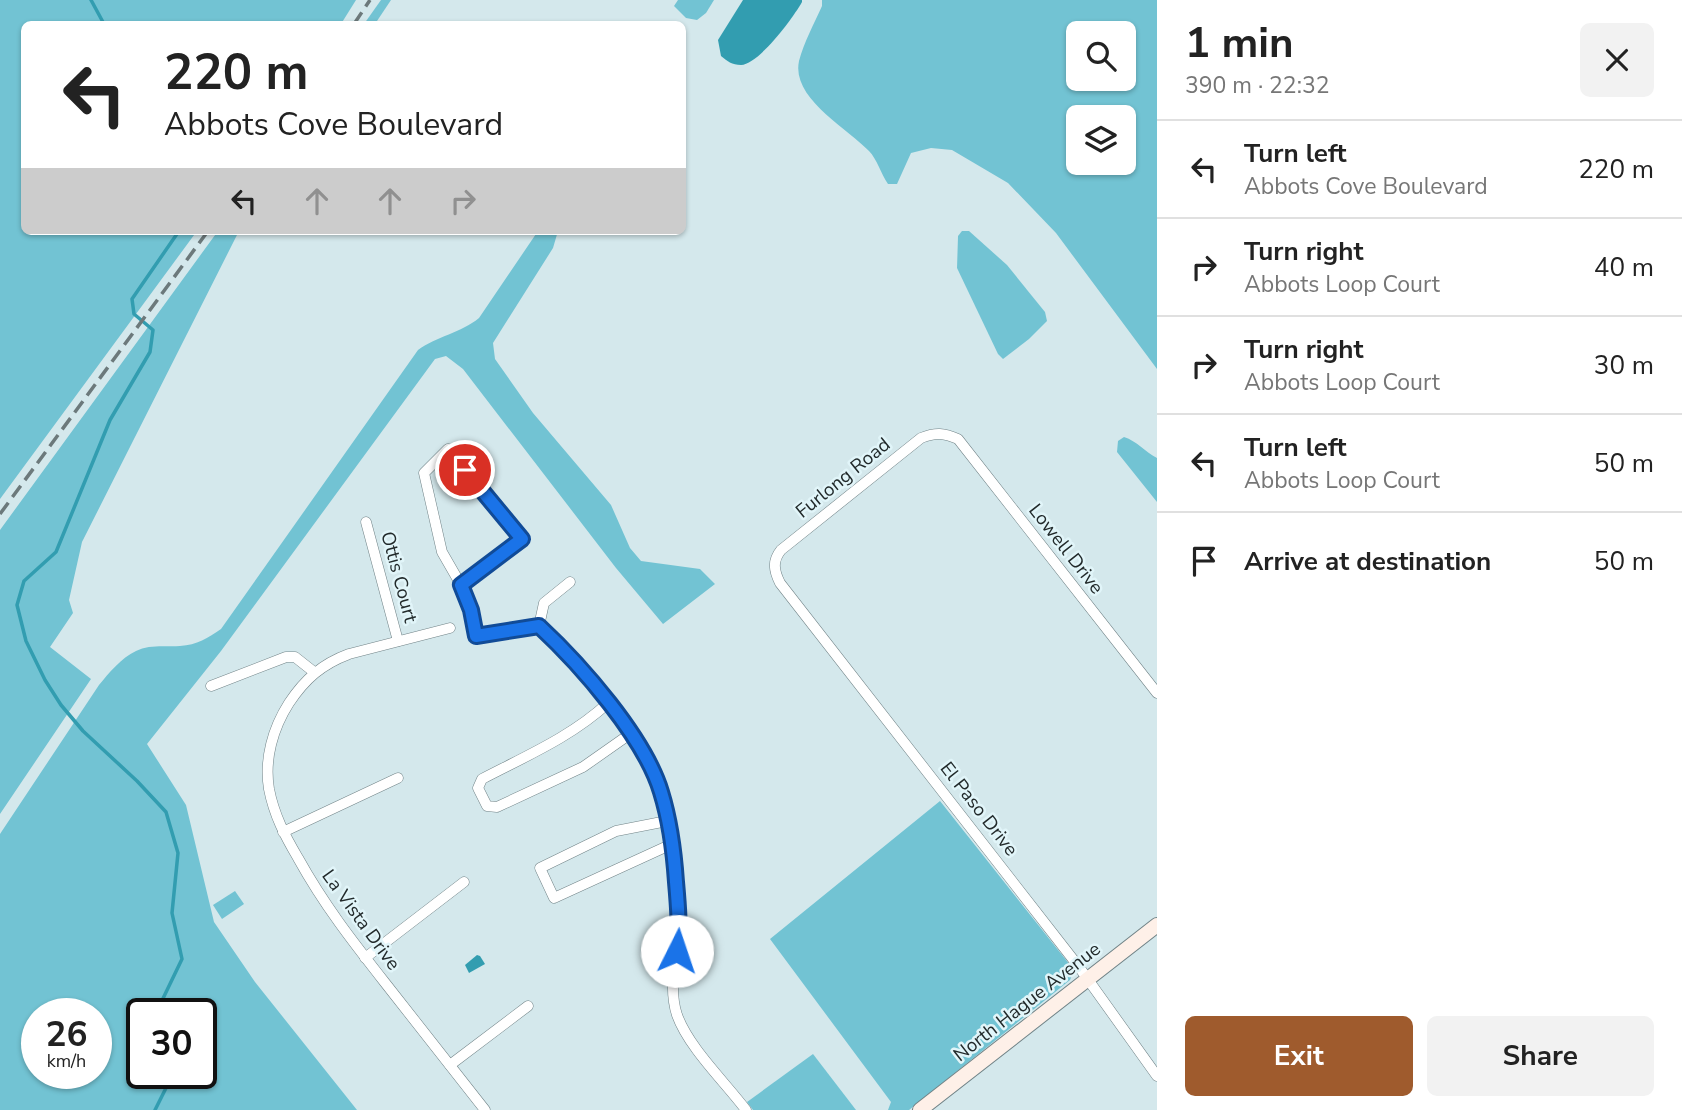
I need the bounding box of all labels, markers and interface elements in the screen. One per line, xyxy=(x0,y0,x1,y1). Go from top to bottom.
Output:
text: 1 min xyxy=(1185,15,1294,72)
map controls xyxy=(1066,21,1136,175)
button: search xyxy=(1066,21,1136,91)
button: close xyxy=(1580,23,1654,97)
text: 220 m xyxy=(164,39,308,106)
icon: left xyxy=(49,49,140,140)
text: 390 m · 22:32 xyxy=(1185,70,1330,101)
text: Abbots Cove Boulevard xyxy=(164,103,503,146)
button: layers xyxy=(1066,105,1136,175)
text: Turn left xyxy=(1244,136,1347,171)
icon: left xyxy=(1185,150,1223,188)
text: 220 m xyxy=(1578,152,1654,187)
text: Abbots Cove Boulevard xyxy=(1244,171,1488,202)
icon: left xyxy=(225,182,263,220)
icon: ahead xyxy=(298,182,336,220)
icon: ahead xyxy=(371,182,409,220)
icon: right xyxy=(444,182,482,220)
text: Turn right xyxy=(1244,234,1363,269)
icon: right xyxy=(1185,248,1223,286)
text: 40 m xyxy=(1594,250,1654,285)
text: Abbots Loop Court xyxy=(1244,269,1440,300)
text: Turn right xyxy=(1244,332,1363,367)
icon: right xyxy=(1185,346,1223,384)
text: 30 m xyxy=(1594,348,1654,383)
text: Abbots Loop Court xyxy=(1244,367,1440,398)
text: Turn left xyxy=(1244,430,1347,465)
street label: Furlong Road xyxy=(790,432,896,524)
pin xyxy=(435,440,495,500)
icon: left xyxy=(1185,444,1223,482)
text: 50 m xyxy=(1594,446,1654,481)
icon: arrive xyxy=(446,451,484,489)
text: Abbots Loop Court xyxy=(1244,465,1440,496)
street label: Lowell Drive xyxy=(1023,499,1109,599)
street label: Ottis Court xyxy=(374,529,424,626)
icon: arrive xyxy=(1185,542,1223,580)
text: Arrive at destination xyxy=(1244,544,1491,579)
text: 50 m xyxy=(1594,544,1654,579)
street label: El Paso Drive xyxy=(934,757,1024,861)
street label: La Vista Drive xyxy=(316,864,406,976)
position arrow xyxy=(640,914,714,988)
street label: North Hague Avenue xyxy=(948,936,1106,1068)
speed limit sign: 30 xyxy=(126,998,217,1089)
text: 26 xyxy=(45,1011,88,1058)
button: Exit xyxy=(1185,1016,1413,1096)
button: Share xyxy=(1427,1016,1654,1096)
text: km/h xyxy=(47,1049,86,1073)

